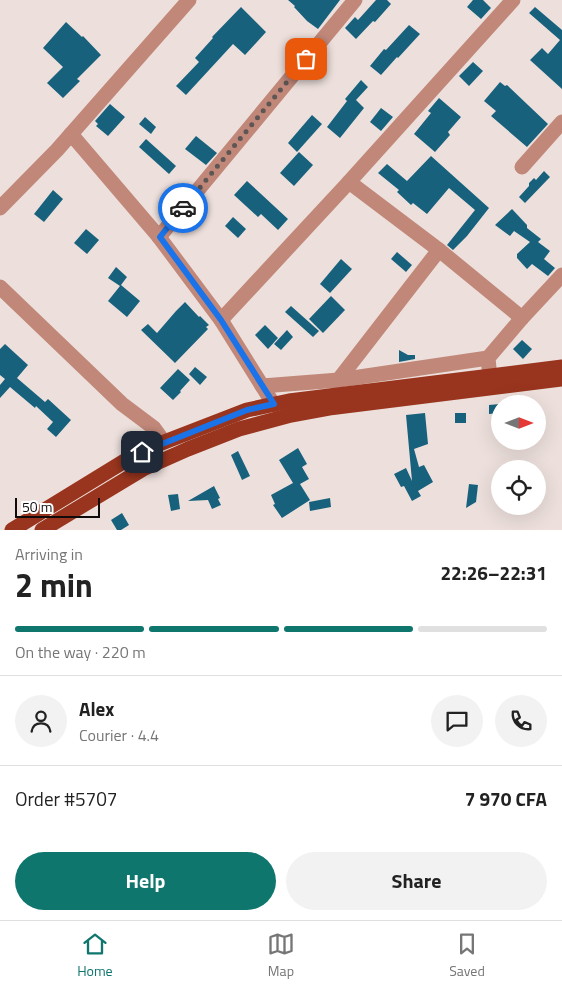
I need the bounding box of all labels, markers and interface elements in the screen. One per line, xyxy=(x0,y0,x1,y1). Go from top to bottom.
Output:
pin xyxy=(285,38,327,80)
icon: bag xyxy=(292,45,320,73)
courier xyxy=(158,183,208,233)
icon: car xyxy=(169,194,197,222)
north arrow xyxy=(491,395,546,450)
map controls xyxy=(491,395,546,515)
pin xyxy=(121,431,163,473)
icon: home xyxy=(128,438,156,466)
button: locate xyxy=(491,460,546,515)
scale bar xyxy=(15,495,100,518)
text: 50 m xyxy=(22,496,52,517)
text: Arriving in xyxy=(15,542,83,566)
text: 22:26–22:31 xyxy=(440,558,547,587)
text: 2 min xyxy=(15,561,93,609)
text: On the way · 220 m xyxy=(15,640,146,664)
text: Alex xyxy=(79,694,114,723)
button: person xyxy=(15,695,67,747)
button: chat xyxy=(431,695,483,747)
button: phone xyxy=(495,695,547,747)
text: Courier · 4.4 xyxy=(79,723,159,747)
text: Order #5707 xyxy=(15,784,117,813)
text: 7 970 CFA xyxy=(465,784,547,813)
button: Help xyxy=(15,852,276,910)
button: Share xyxy=(286,852,547,910)
tab: Home xyxy=(77,930,113,981)
tab: Map xyxy=(267,930,295,981)
tab: Saved xyxy=(449,930,485,981)

